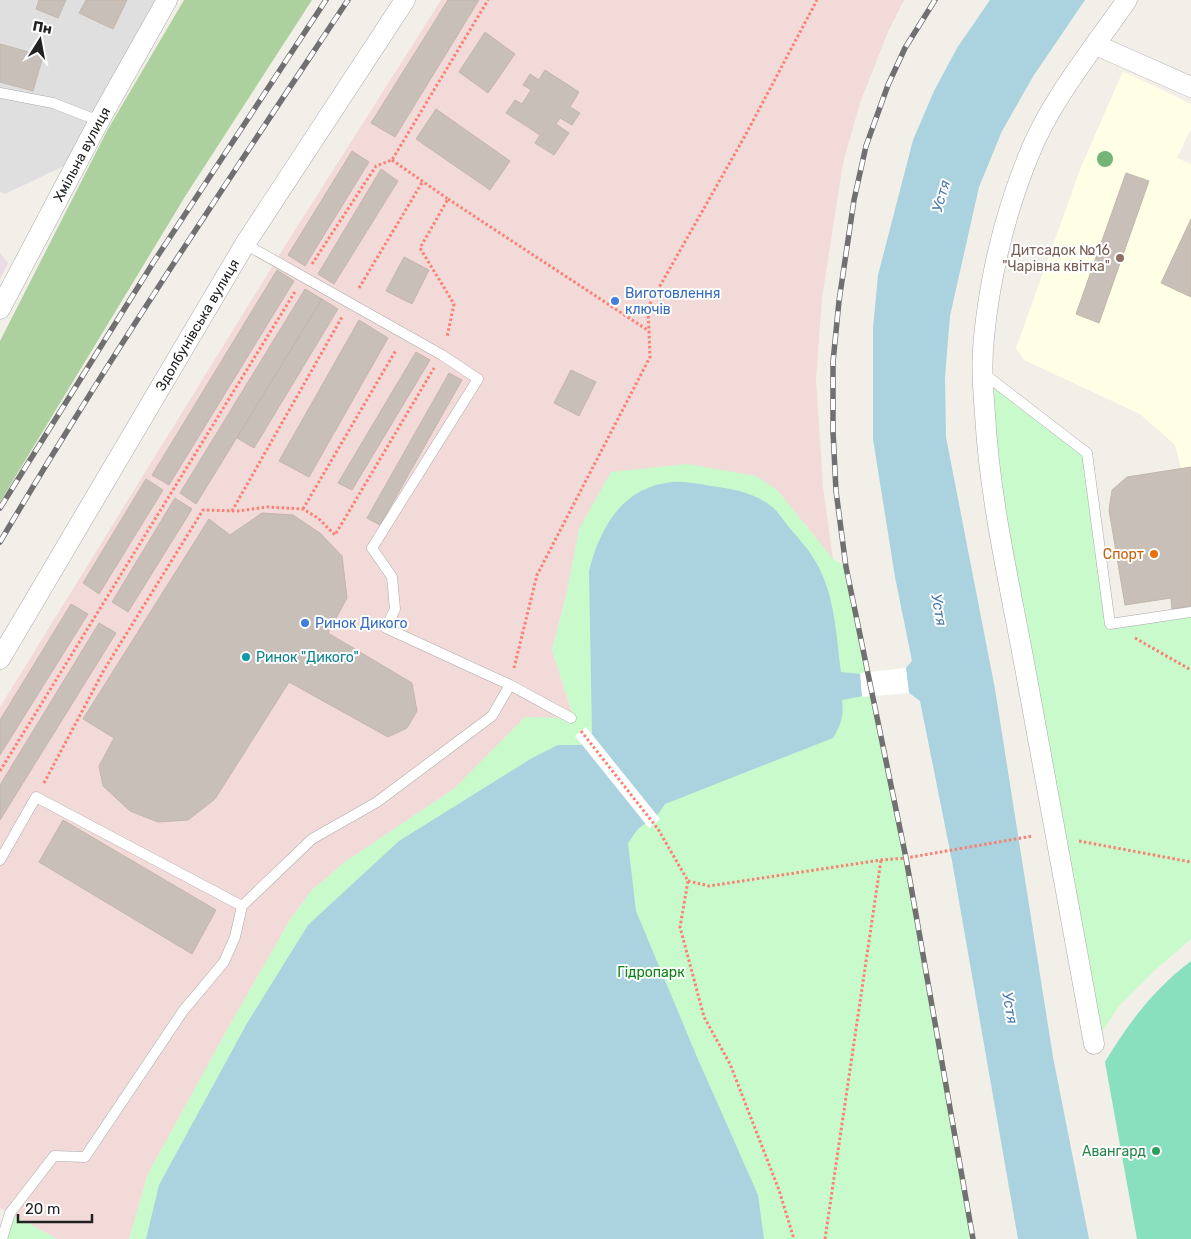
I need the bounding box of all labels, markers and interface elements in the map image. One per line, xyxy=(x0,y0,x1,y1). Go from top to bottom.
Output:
north arrow xyxy=(15,15,65,65)
text: Пн xyxy=(31,18,54,38)
street label: Хмільна вулиця xyxy=(50,104,114,205)
water label: Устя xyxy=(928,178,954,214)
place label: Дитсадок №16 "Чарівна квітка" xyxy=(1002,242,1110,275)
marker: Дитсадок №16 "Чарівна квітка" xyxy=(1114,252,1126,264)
street label: Здолбунівська вулиця xyxy=(152,256,243,394)
place label: Виготовлення ключів xyxy=(625,285,720,318)
marker: Виготовлення ключів xyxy=(609,295,621,307)
place label: Спорт xyxy=(1103,546,1144,563)
marker: Спорт xyxy=(1148,548,1160,560)
water label: Устя xyxy=(927,593,951,627)
place label: Ринок Дикого xyxy=(315,615,408,632)
marker: Ринок Дикого xyxy=(299,617,311,629)
place label: Ринок "Дикого" xyxy=(256,649,359,666)
marker: Ринок "Дикого" xyxy=(240,651,252,663)
park label: Гідропарк xyxy=(617,964,685,981)
water label: Устя xyxy=(998,991,1022,1025)
place label: Авангард xyxy=(1082,1143,1146,1160)
marker: Авангард xyxy=(1150,1145,1162,1157)
scale bar xyxy=(18,1192,91,1224)
text: 20 m xyxy=(25,1200,60,1218)

